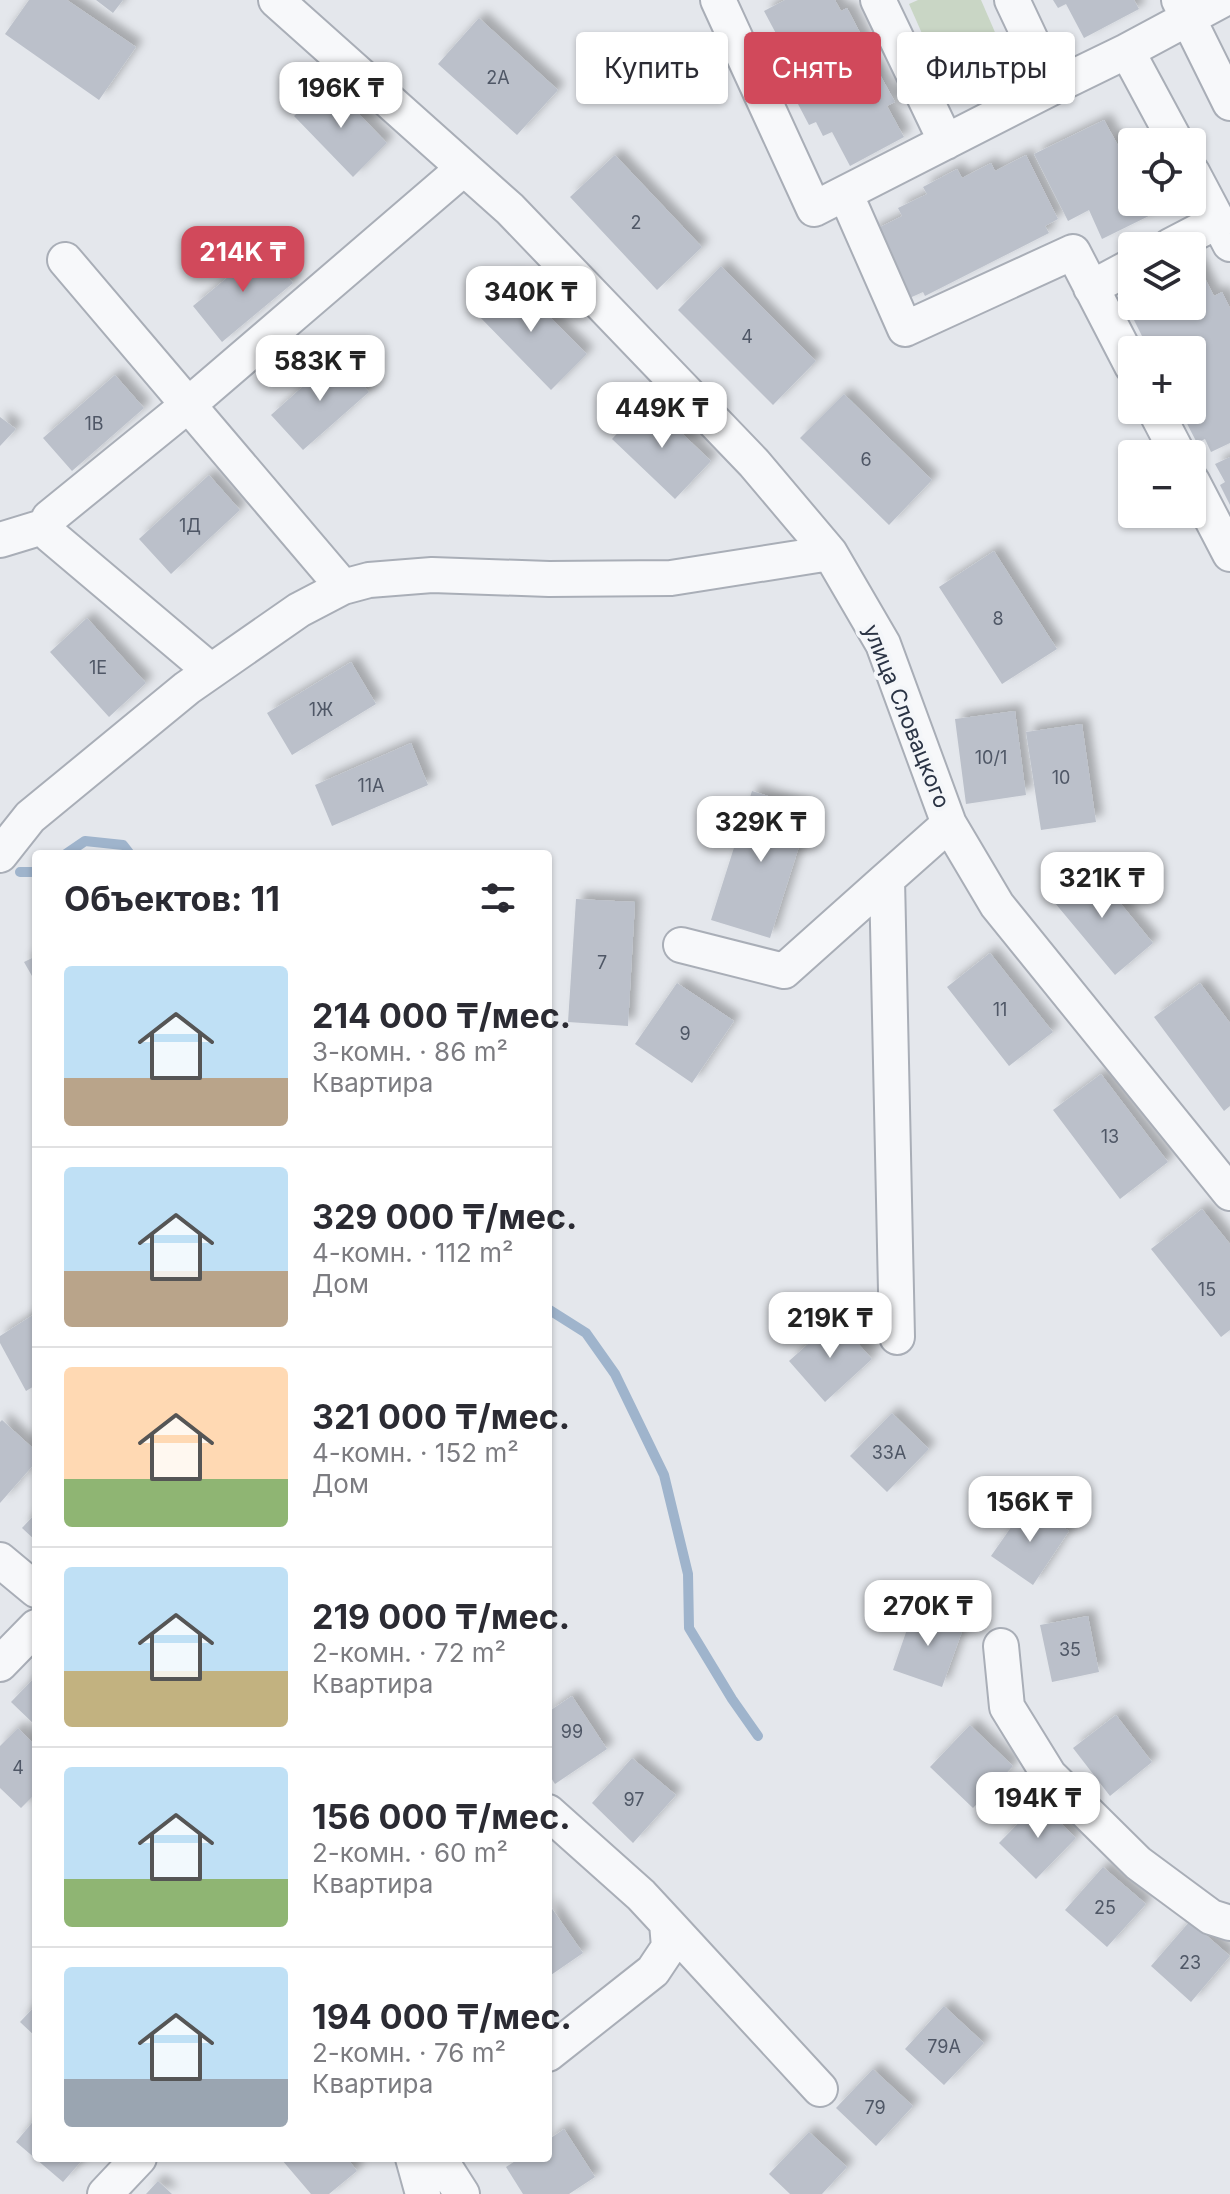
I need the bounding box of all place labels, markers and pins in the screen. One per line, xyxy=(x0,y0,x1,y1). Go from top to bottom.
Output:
pin: 196K ₸ xyxy=(276,62,406,130)
pin: 214K ₸ xyxy=(178,226,308,294)
pin: 340K ₸ xyxy=(466,266,596,334)
pin: 583K ₸ xyxy=(255,335,385,403)
pin: 449K ₸ xyxy=(597,382,727,450)
pin: 329K ₸ xyxy=(696,796,826,864)
pin: 321K ₸ xyxy=(1037,852,1167,920)
pin: 219K ₸ xyxy=(765,1292,895,1360)
pin: 156K ₸ xyxy=(965,1476,1095,1544)
pin: 270K ₸ xyxy=(863,1580,993,1648)
pin: 194K ₸ xyxy=(973,1772,1103,1840)

